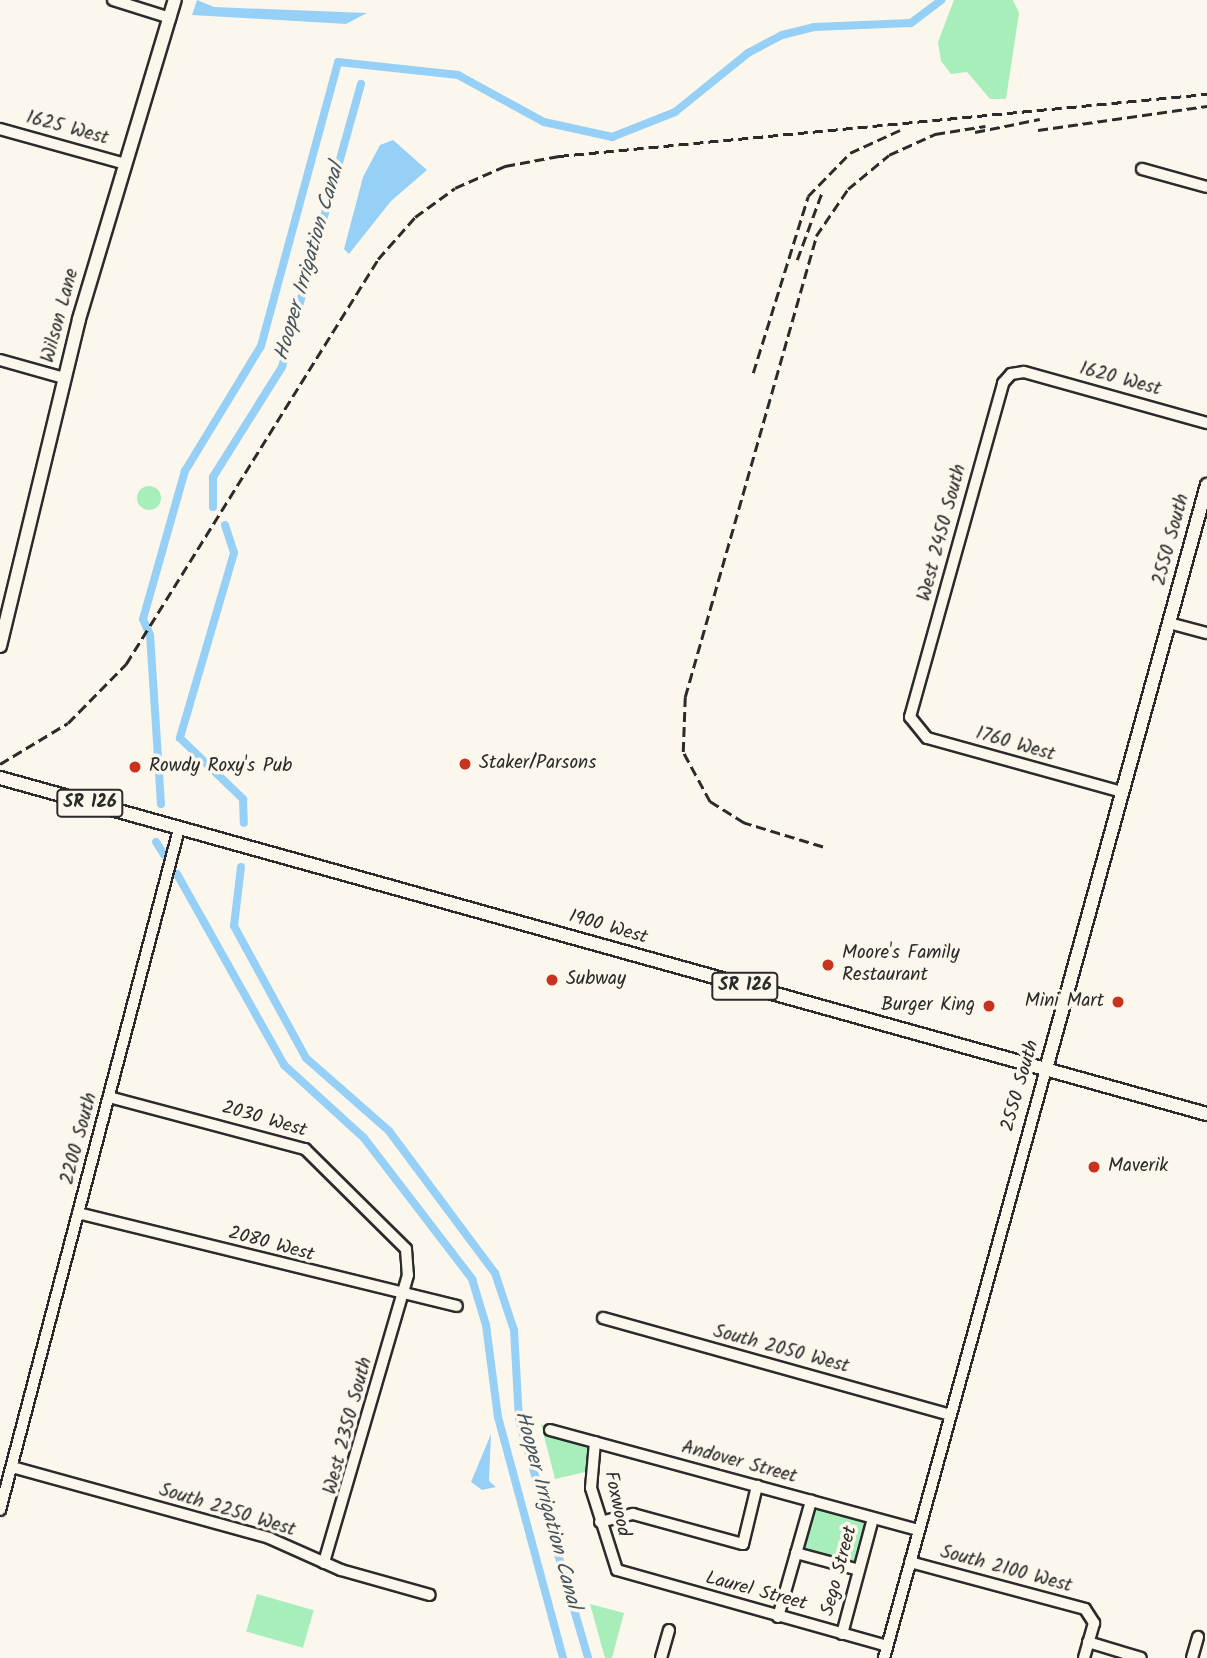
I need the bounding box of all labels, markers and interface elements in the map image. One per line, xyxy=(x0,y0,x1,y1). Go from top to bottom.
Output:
street label: 1625 West xyxy=(23,107,111,151)
water label: Hooper Irrigation Canal xyxy=(270,160,350,364)
street label: Wilson Lane xyxy=(38,266,84,366)
street label: 1620 West xyxy=(1077,358,1163,402)
street label: West 2450 South xyxy=(914,462,972,604)
street label: 2550 South xyxy=(1149,492,1195,588)
street label: 1760 West xyxy=(973,723,1057,767)
place label: Staker/Parsons xyxy=(479,753,596,775)
place label: Rowdy Roxy's Pub xyxy=(149,756,292,778)
marker: Staker/Parsons xyxy=(457,756,473,772)
marker: Rowdy Roxy's Pub xyxy=(127,759,143,775)
road number: SR 126 xyxy=(55,788,125,818)
street label: 1900 West xyxy=(566,906,650,950)
place label: Moore's Family Restaurant xyxy=(842,943,960,987)
marker: Moore's Family Restaurant xyxy=(820,957,836,973)
place label: Subway xyxy=(566,969,626,991)
marker: Subway xyxy=(544,972,560,988)
road number: SR 126 xyxy=(710,972,780,1001)
place label: Mini Mart xyxy=(1025,991,1104,1013)
marker: Mini Mart xyxy=(1110,994,1126,1010)
place label: Burger King xyxy=(881,995,975,1017)
marker: Burger King xyxy=(981,998,997,1014)
street label: 2550 South xyxy=(997,1038,1045,1134)
street label: 2200 South xyxy=(57,1091,103,1187)
street label: 2030 West xyxy=(219,1097,309,1143)
place label: Maverik xyxy=(1108,1156,1168,1178)
marker: Maverik xyxy=(1086,1159,1102,1175)
street label: 2080 West xyxy=(226,1223,316,1267)
street label: South 2050 West xyxy=(711,1321,851,1379)
street label: West 2350 South xyxy=(320,1355,378,1497)
water label: Hooper Irrigation Canal xyxy=(508,1408,586,1612)
street label: Andover Street xyxy=(679,1437,799,1489)
street label: Foxwood xyxy=(598,1469,634,1539)
street label: South 2250 West xyxy=(156,1479,298,1543)
street label: Sego Street xyxy=(817,1524,863,1618)
street label: South 2100 West xyxy=(938,1541,1074,1599)
street label: Laurel Street xyxy=(703,1568,809,1616)

